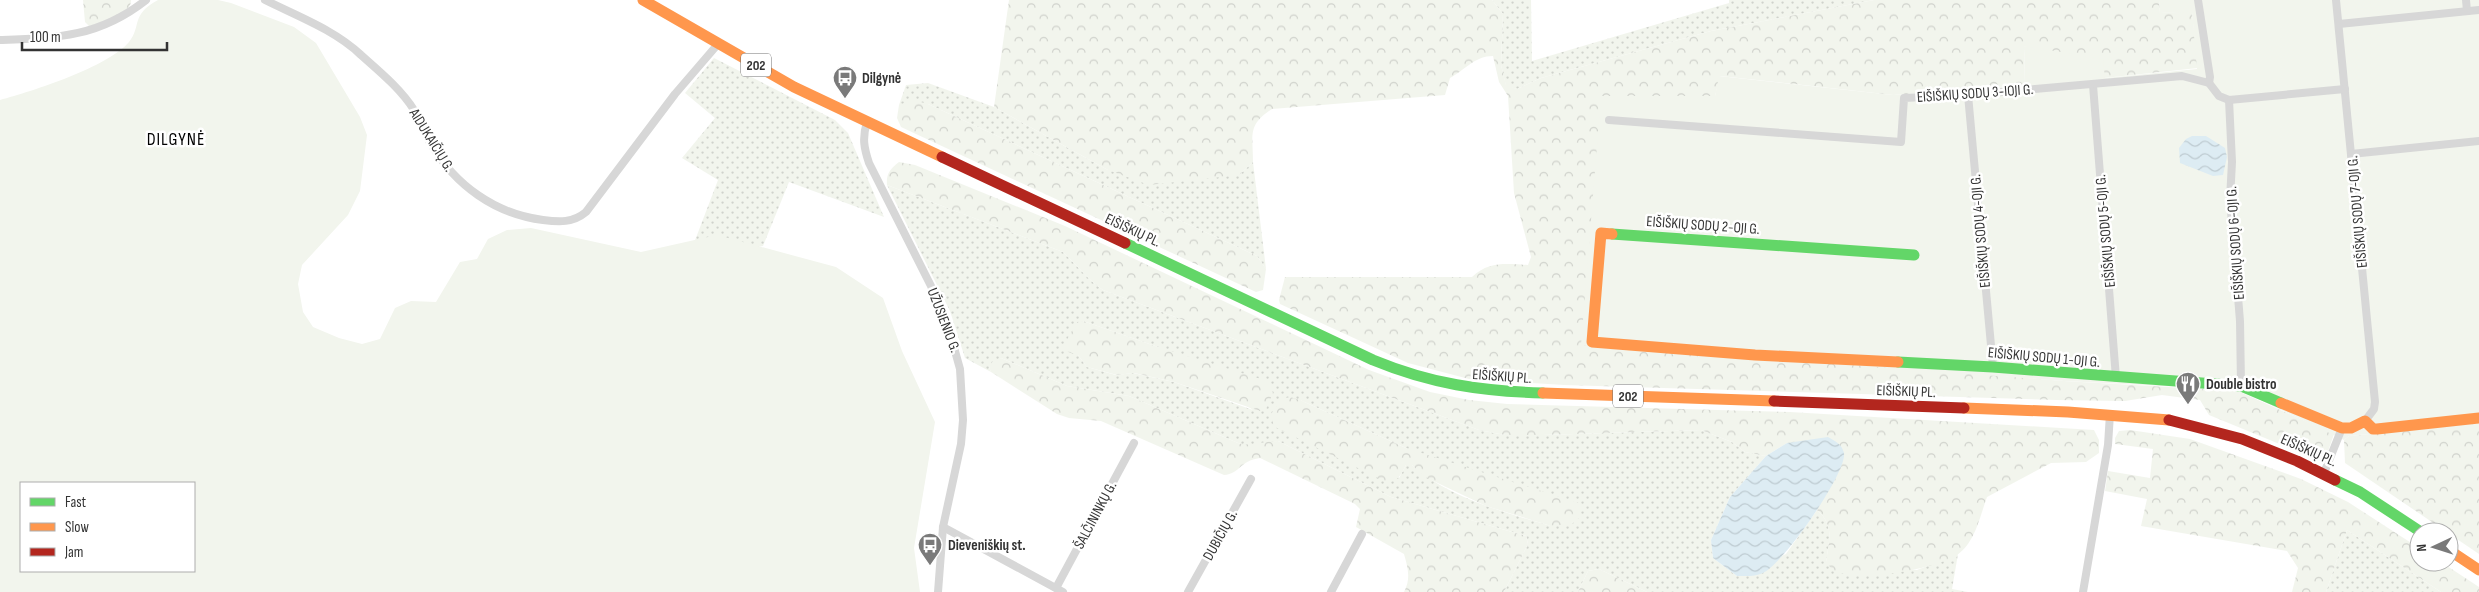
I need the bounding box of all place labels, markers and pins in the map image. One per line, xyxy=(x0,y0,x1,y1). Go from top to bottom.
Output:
bus stop icon: Dilgynė xyxy=(832,65,858,99)
place label: Dilgynė xyxy=(862,69,901,88)
restaurant icon: Double bistro xyxy=(2175,371,2201,405)
place label: Double bistro xyxy=(2206,375,2276,394)
bus stop icon: Dieveniškių st. xyxy=(917,532,943,566)
place label: Dieveniškių st. xyxy=(948,536,1026,555)

